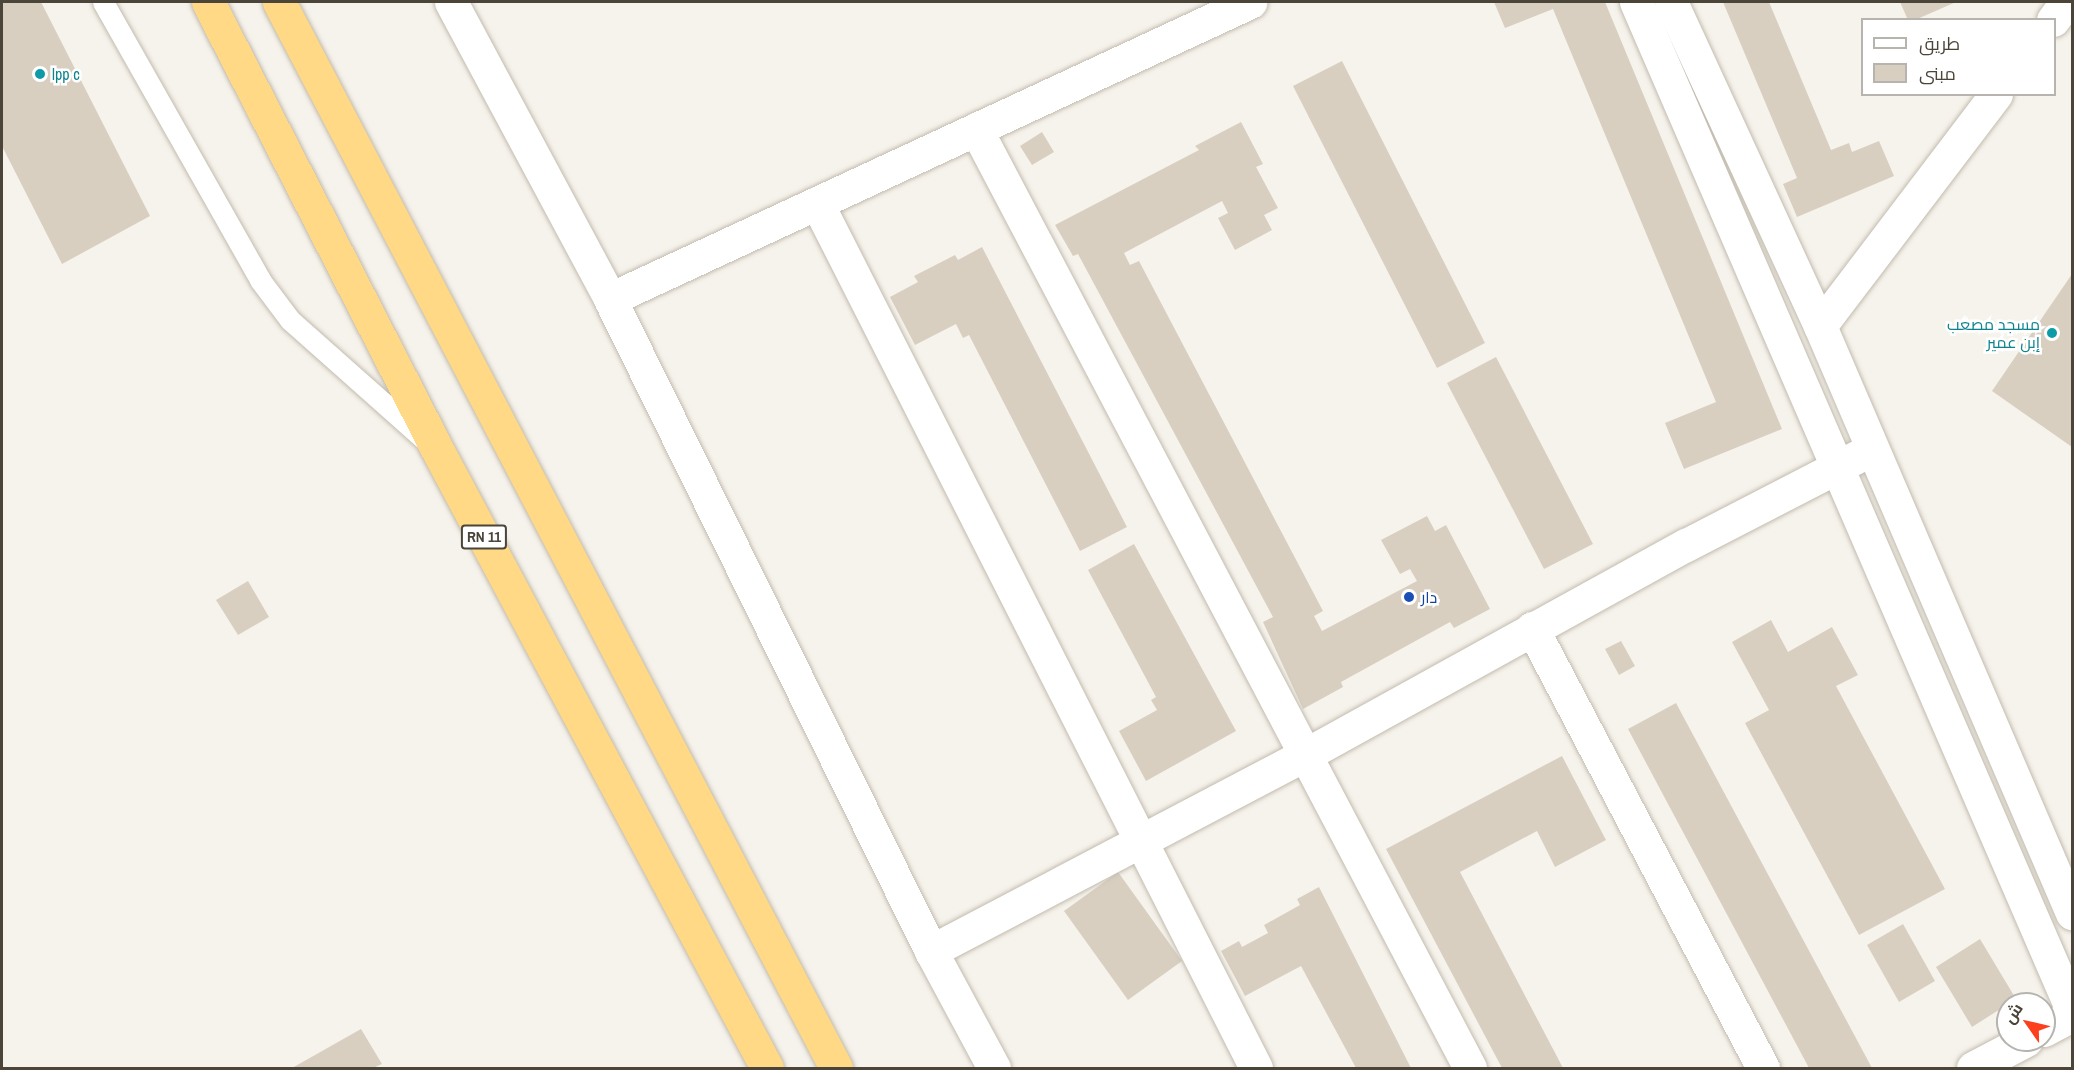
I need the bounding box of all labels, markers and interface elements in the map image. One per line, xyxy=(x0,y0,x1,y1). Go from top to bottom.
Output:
legend xyxy=(1861,18,2056,96)
text: طريق xyxy=(1919,31,1960,56)
text: مبنى xyxy=(1919,61,1956,86)
place label: lpp c xyxy=(52,64,80,84)
marker: lpp c xyxy=(33,67,47,81)
place label: مسجد مصعب إبن عمير xyxy=(1947,314,2040,352)
marker: مسجد مصعب إبن عمير xyxy=(2045,326,2059,340)
road number: RN 11 xyxy=(460,525,508,549)
place label: دار xyxy=(1421,587,1437,607)
marker: دار xyxy=(1402,590,1416,604)
north arrow xyxy=(1996,992,2056,1052)
text: ش xyxy=(1998,998,2028,1028)

